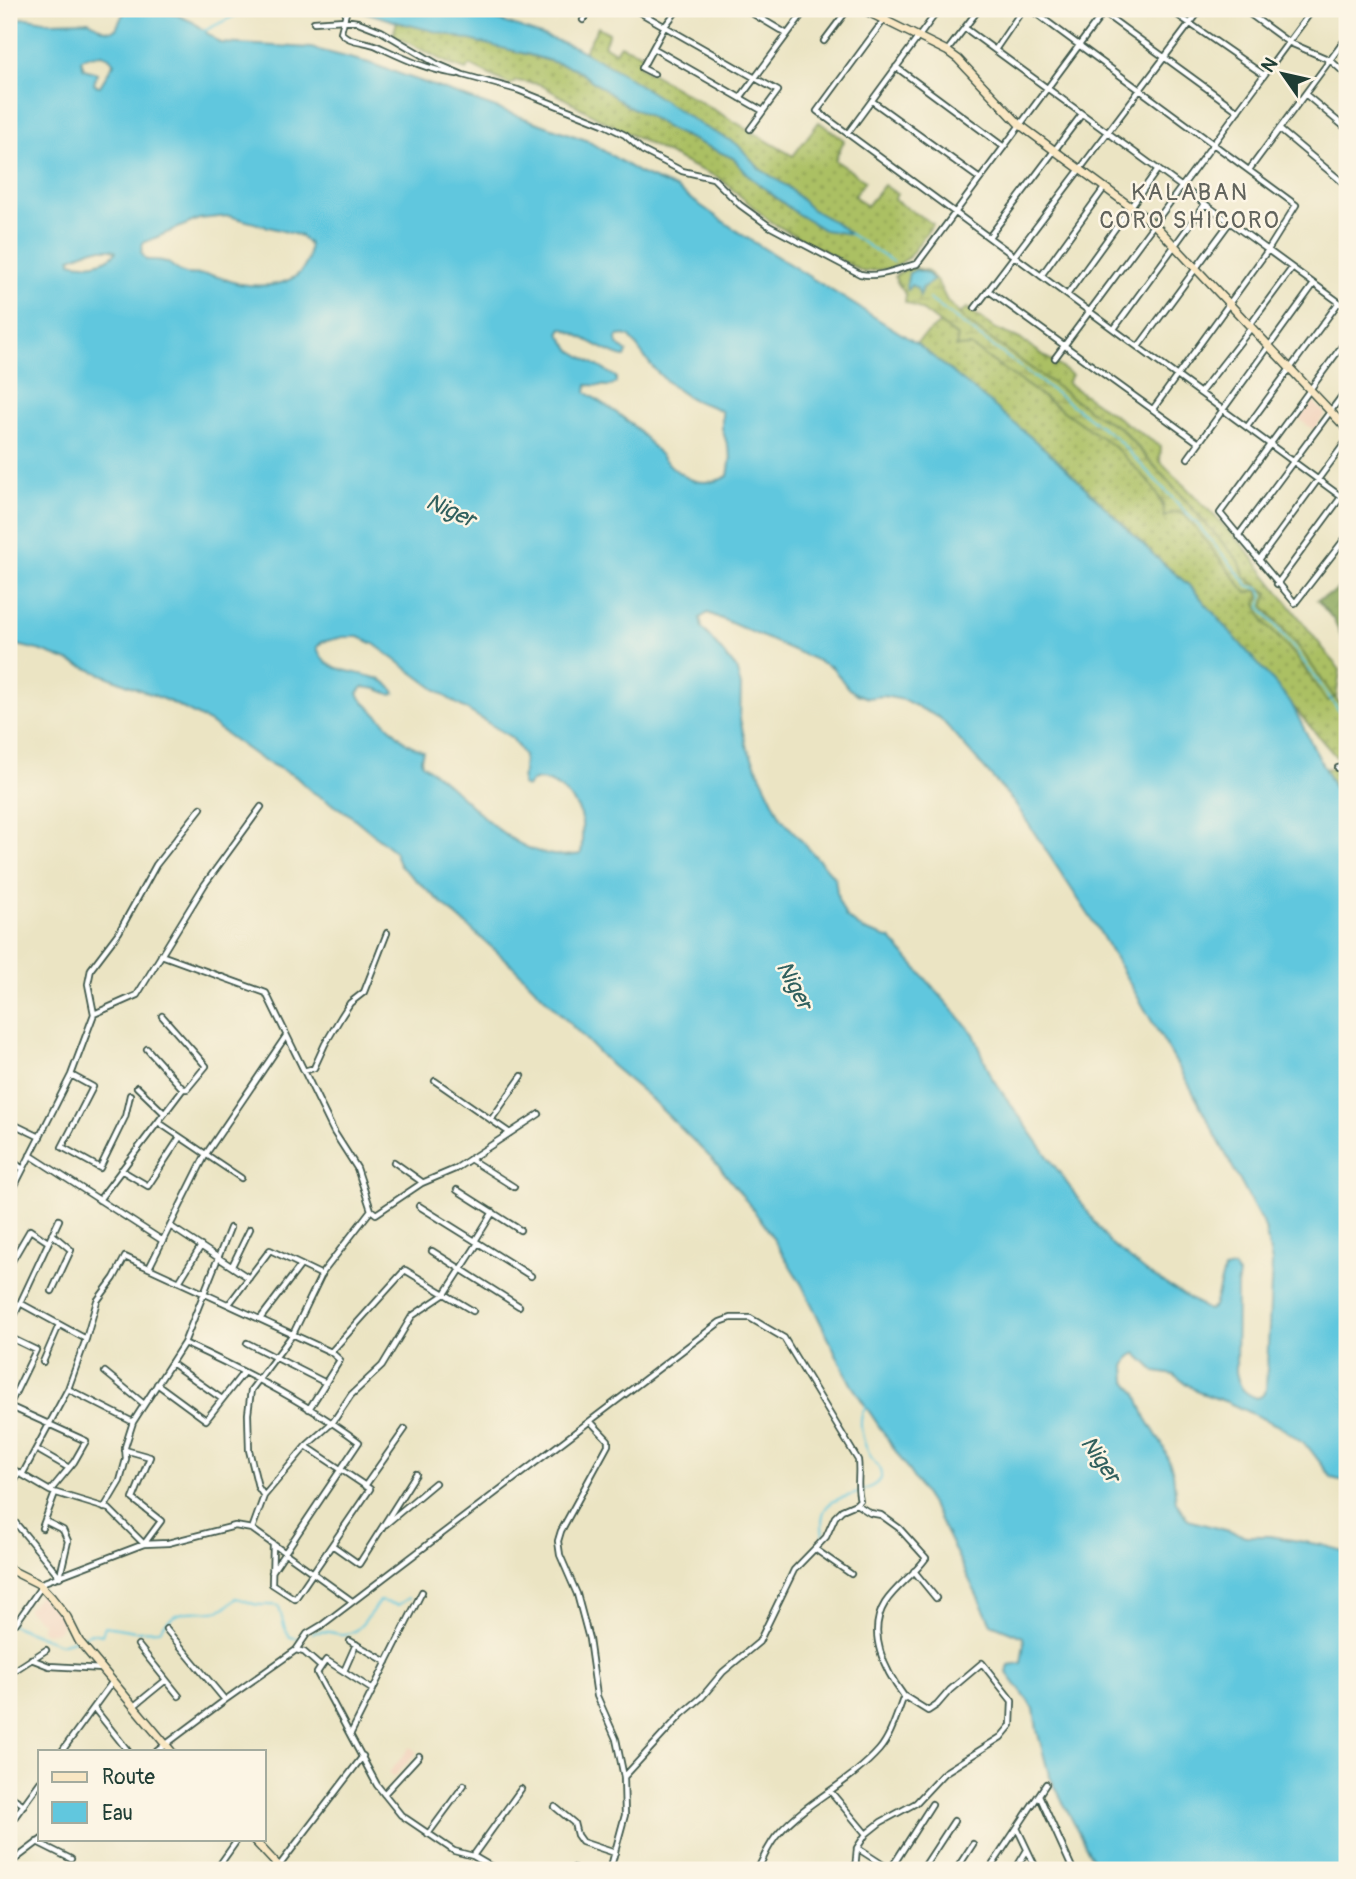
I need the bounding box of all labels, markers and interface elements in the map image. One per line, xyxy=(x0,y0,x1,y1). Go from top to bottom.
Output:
north arrow xyxy=(1248,38,1318,108)
text: N xyxy=(1256,53,1283,77)
district label: KALABAN CORO SHICORO xyxy=(1099,178,1281,235)
water label: Niger xyxy=(422,487,482,535)
water label: Niger xyxy=(770,956,821,1017)
water label: Niger xyxy=(1074,1430,1129,1491)
legend xyxy=(38,1750,266,1840)
text: Route xyxy=(102,1764,155,1791)
text: Eau xyxy=(102,1800,133,1827)

